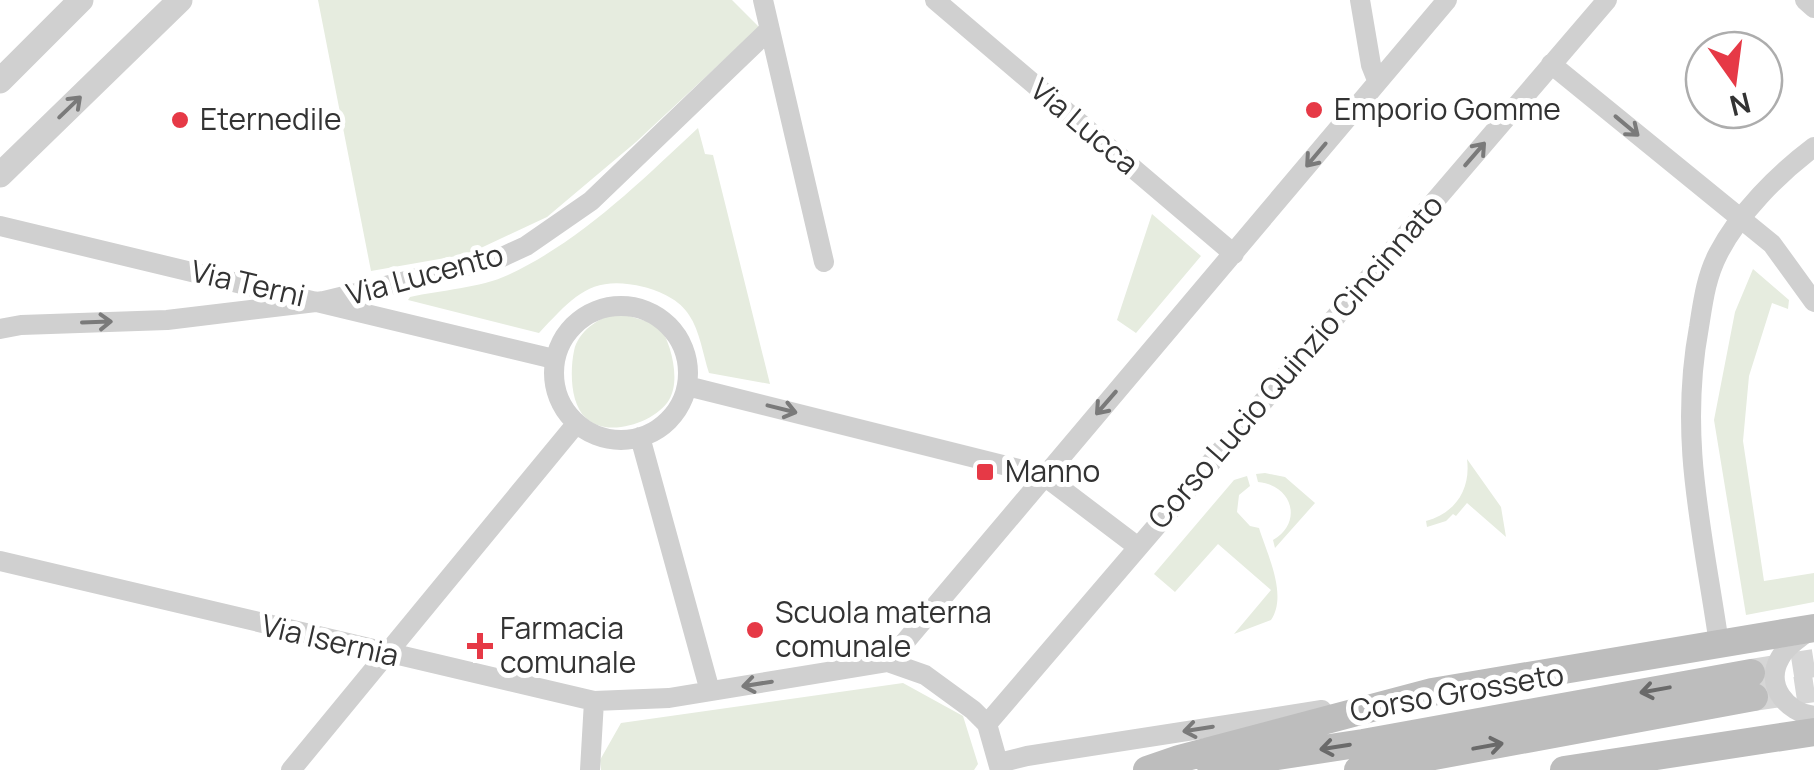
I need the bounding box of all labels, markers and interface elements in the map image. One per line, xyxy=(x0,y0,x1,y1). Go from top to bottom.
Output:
north arrow xyxy=(1684,30,1784,130)
street label: Via Lucca xyxy=(1022,68,1148,183)
text: N xyxy=(1726,84,1755,126)
place label: Emporio Gomme xyxy=(1334,88,1561,129)
one-way arrow xyxy=(57,95,81,119)
place label: Eternedile xyxy=(200,98,341,139)
marker: Emporio Gomme xyxy=(1303,99,1325,121)
marker: Eternedile xyxy=(169,109,191,131)
one-way arrow xyxy=(1613,115,1639,137)
one-way arrow xyxy=(1305,141,1327,167)
one-way arrow xyxy=(1463,141,1485,167)
street label: Corso Lucio Quinzio Cincinnato xyxy=(1138,185,1452,537)
street label: Via Lucento xyxy=(342,233,507,314)
street label: Via Terni xyxy=(187,250,309,316)
one-way arrow xyxy=(80,313,112,332)
one-way arrow xyxy=(1095,390,1118,415)
one-way arrow xyxy=(766,401,797,420)
place label: Manno xyxy=(1005,450,1100,491)
marker: Manno xyxy=(974,461,996,483)
place label: Scuola materna comunale xyxy=(775,591,992,666)
street label: Via Isernia xyxy=(258,604,403,675)
place label: Farmacia comunale xyxy=(500,607,636,682)
marker: Scuola materna comunale xyxy=(744,619,766,641)
marker: Farmacia comunale xyxy=(469,635,491,657)
street label: Corso Grosseto xyxy=(1347,653,1567,730)
one-way arrow xyxy=(742,675,774,693)
one-way arrow xyxy=(1640,681,1672,700)
one-way arrow xyxy=(1182,720,1214,739)
one-way arrow xyxy=(1472,736,1504,755)
one-way arrow xyxy=(1320,739,1352,757)

